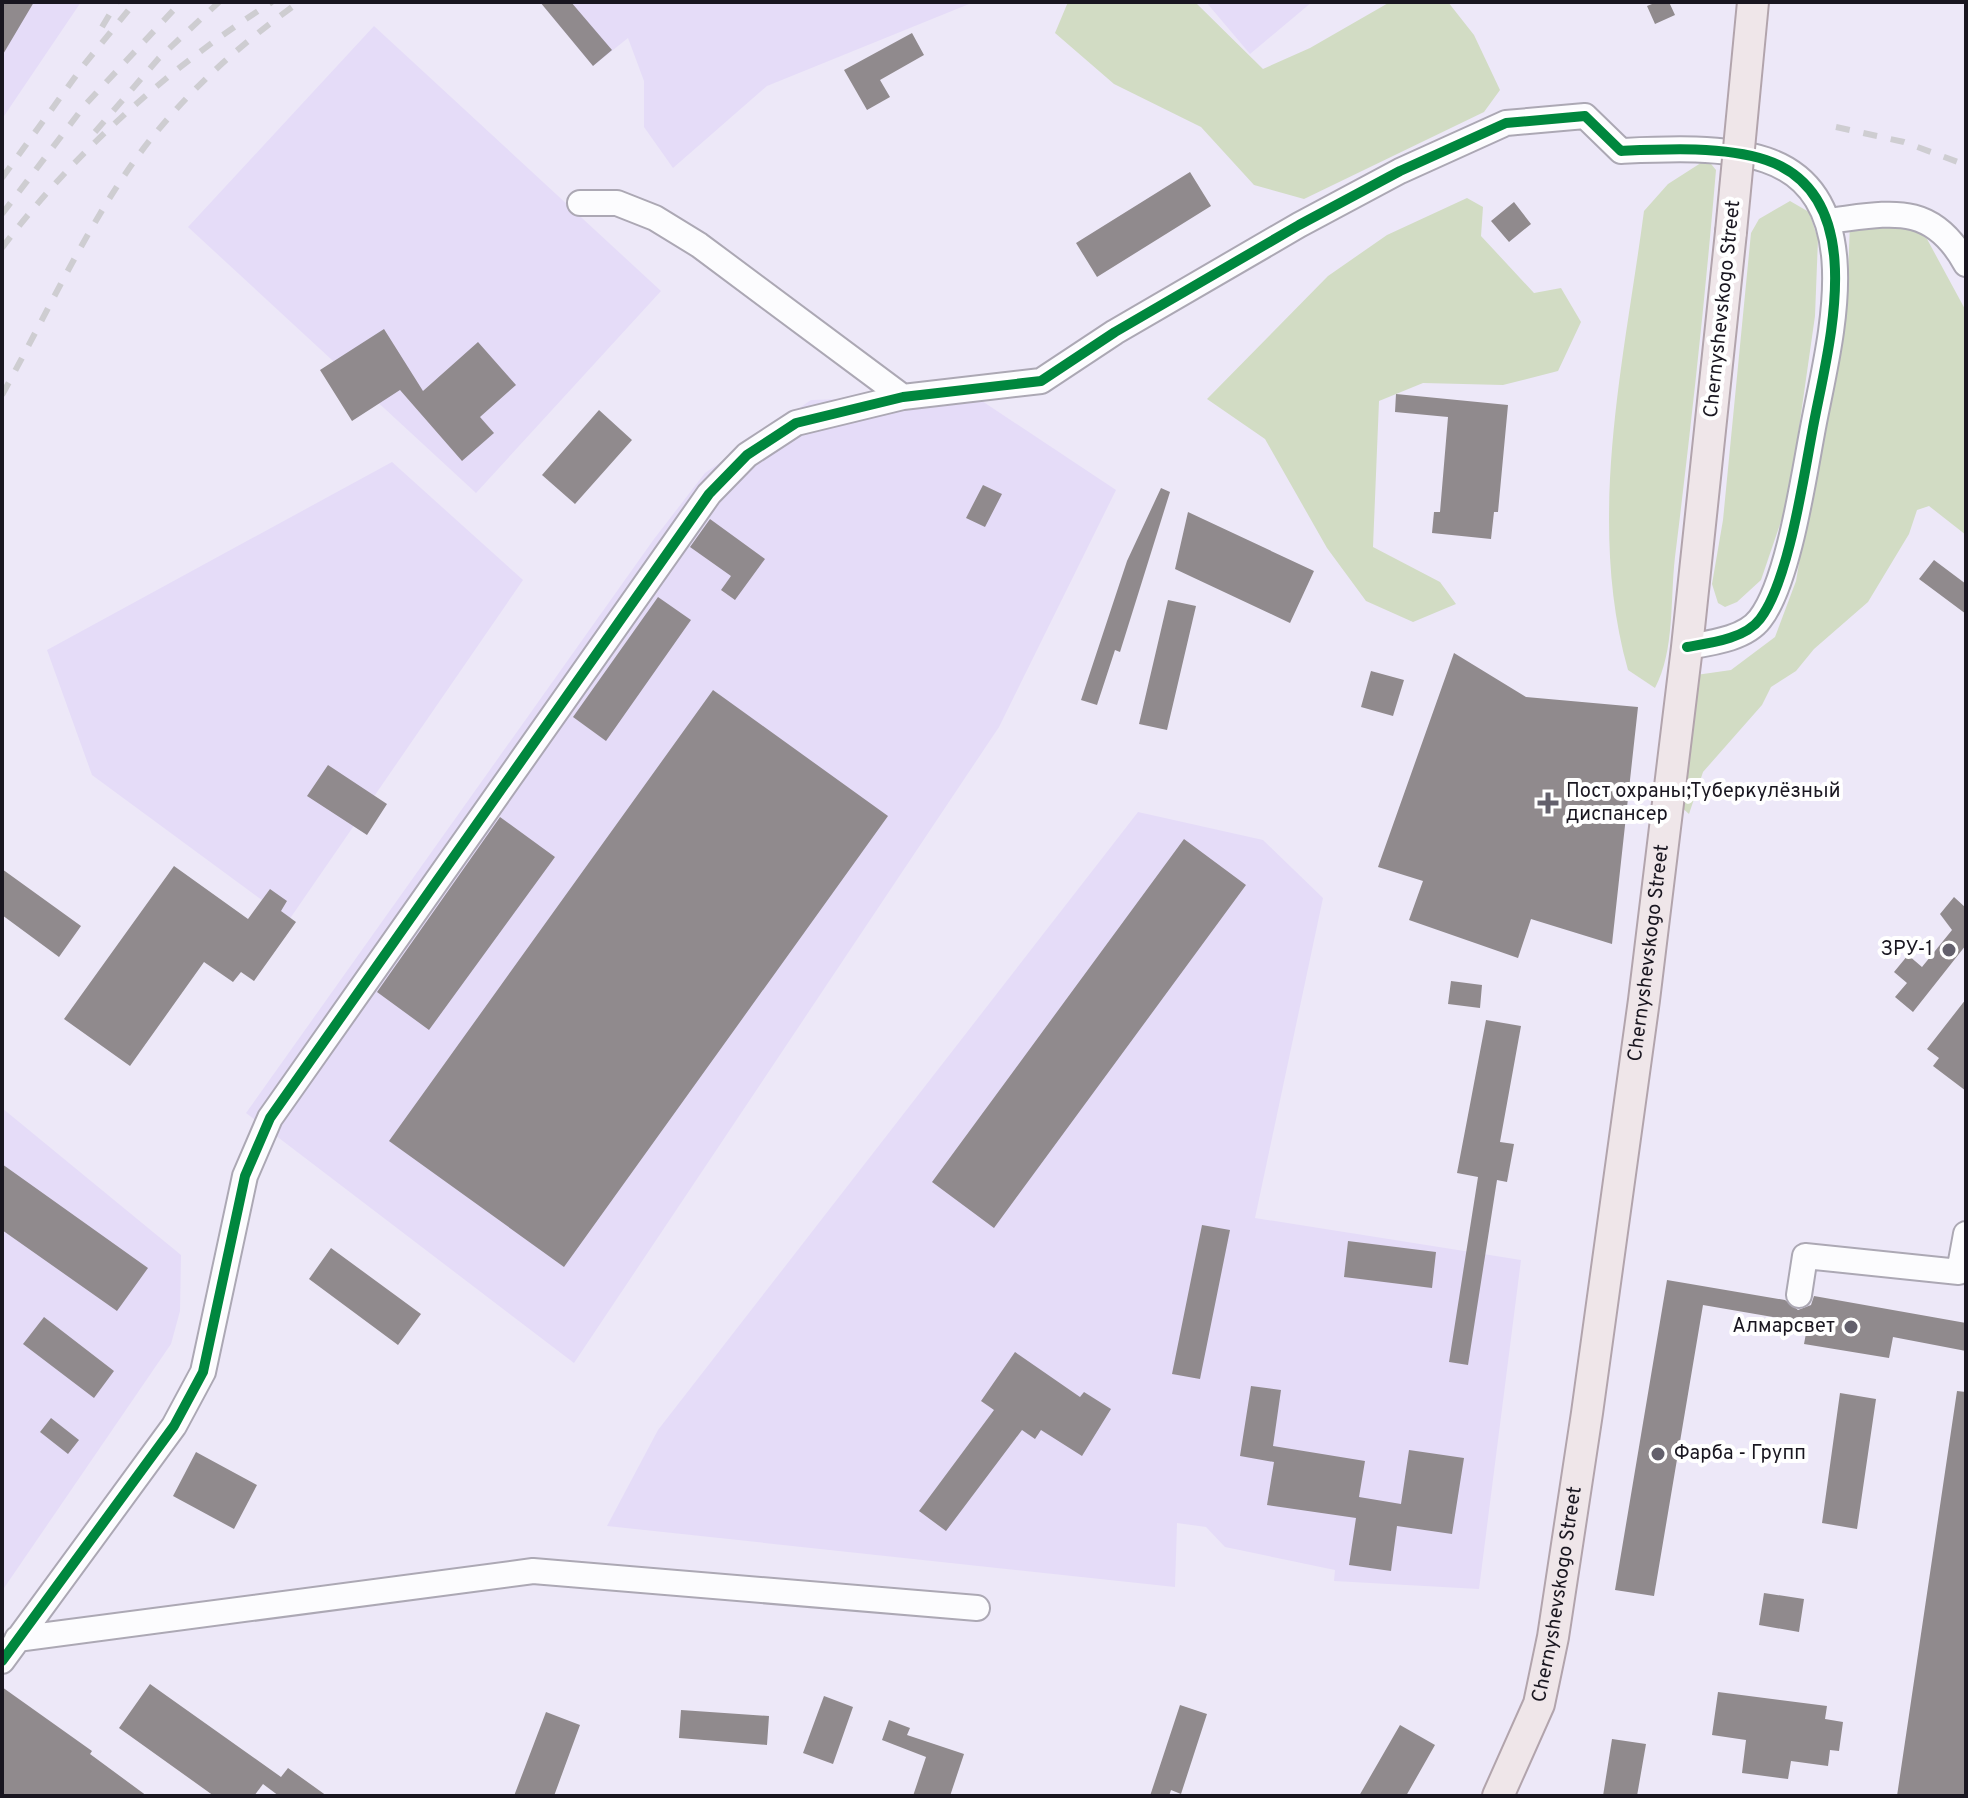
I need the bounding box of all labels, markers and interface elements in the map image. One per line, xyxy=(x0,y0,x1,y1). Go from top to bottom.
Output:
street label: Chernyshevskogo Street xyxy=(1699,199,1747,419)
place label: Пост охраны;Туберкулёзный диспансер xyxy=(1566,779,1841,828)
marker: Пост охраны;Туберкулёзный диспансер xyxy=(1537,792,1559,814)
street label: Chernyshevskogo Street xyxy=(1623,843,1676,1063)
place label: ЗРУ-1 xyxy=(1880,937,1933,963)
marker: ЗРУ-1 xyxy=(1940,941,1958,959)
place label: Алмарсвет xyxy=(1732,1314,1835,1340)
marker: Алмарсвет xyxy=(1842,1318,1860,1336)
place label: Фарба - Групп xyxy=(1674,1441,1806,1467)
marker: Фарба - Групп xyxy=(1649,1445,1667,1463)
street label: Chernyshevskogo Street xyxy=(1527,1485,1589,1705)

